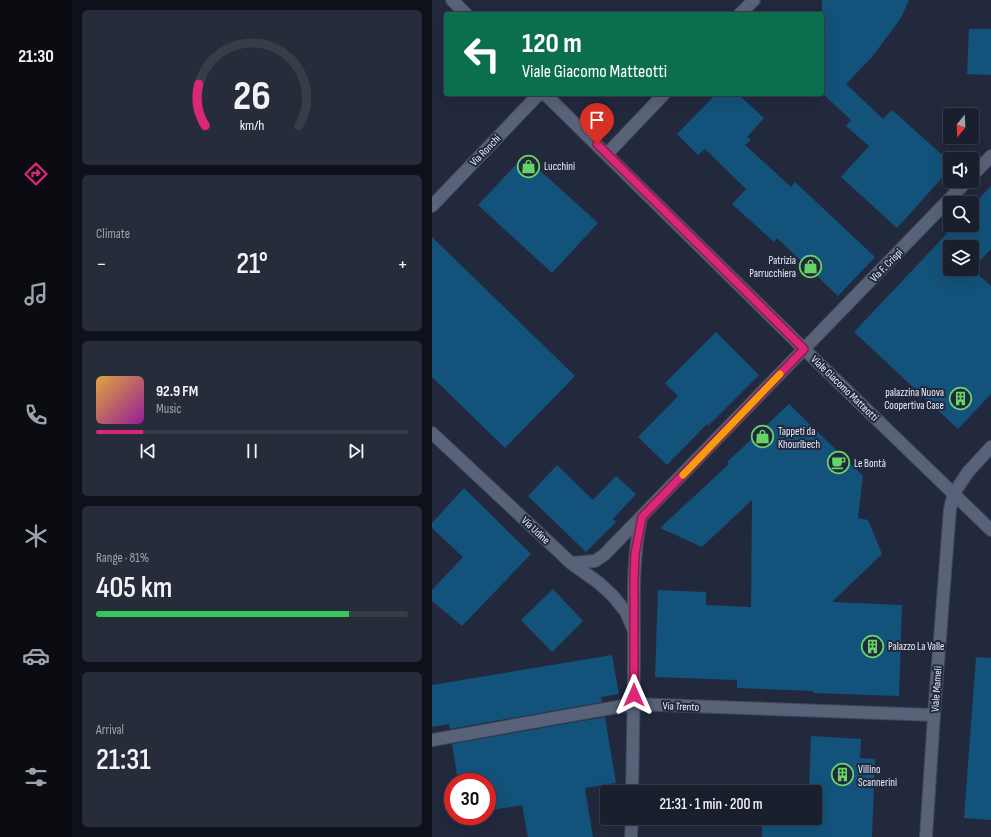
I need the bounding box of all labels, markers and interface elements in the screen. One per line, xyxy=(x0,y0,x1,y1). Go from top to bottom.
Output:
text: 120 m xyxy=(522,27,582,60)
icon: left xyxy=(456,28,508,80)
text: 21:30 xyxy=(18,46,54,67)
text: Viale Giacomo Matteotti xyxy=(522,61,667,82)
text: 26 xyxy=(233,72,271,121)
pin xyxy=(580,103,614,144)
north arrow xyxy=(943,108,979,144)
map controls xyxy=(943,108,979,276)
icon: arrive xyxy=(586,109,608,131)
text: km/h xyxy=(240,116,264,133)
street label: Via Ronchi xyxy=(467,132,503,169)
button: sound xyxy=(943,152,979,188)
shop icon: Lucchini xyxy=(516,153,542,179)
icon: directions xyxy=(22,160,50,188)
place label: Lucchini xyxy=(544,160,575,173)
button: search xyxy=(943,196,979,232)
text: Climate xyxy=(96,226,130,242)
button: layers xyxy=(943,240,979,276)
text: 21° xyxy=(236,246,268,282)
street label: Via F. Crispi xyxy=(867,246,905,285)
text: − xyxy=(96,251,107,278)
text: + xyxy=(397,251,408,278)
shop icon: Patrizia Parrucchiera xyxy=(798,253,824,279)
place label: Patrizia Parrucchiera xyxy=(749,254,796,280)
icon: music xyxy=(22,280,50,308)
street label: Viale Giacomo Matteotti xyxy=(808,353,881,424)
text: 92.9 FM xyxy=(156,382,198,401)
building icon: palazzina Nuova Coopertiva Case xyxy=(947,385,973,411)
place label: palazzina Nuova Coopertiva Case xyxy=(884,386,944,412)
icon: phone xyxy=(22,401,50,429)
text: Music xyxy=(156,401,181,417)
shop icon: Tappeti da Khouribech xyxy=(749,424,775,450)
place label: Tappeti da Khouribech xyxy=(778,425,820,451)
icon: previous xyxy=(137,440,159,462)
icon: pause xyxy=(241,440,263,462)
icon: next xyxy=(345,440,367,462)
cafe icon: Le Bontà xyxy=(826,450,852,476)
place label: Le Bontà xyxy=(854,457,886,470)
street label: Via Udine xyxy=(519,514,553,547)
icon: climate xyxy=(22,522,50,550)
text: Range · 81% xyxy=(96,550,149,566)
text: 405 km xyxy=(96,570,172,606)
building icon: Palazzo La Valle xyxy=(860,633,886,659)
place label: Palazzo La Valle xyxy=(888,640,945,653)
icon: car xyxy=(22,642,50,670)
street label: Viale Mameli xyxy=(928,666,945,712)
position arrow xyxy=(613,674,655,716)
street label: Via Trento xyxy=(662,699,700,714)
text: Arrival xyxy=(96,722,124,738)
text: 21:31 xyxy=(96,742,151,778)
building icon: Villino Scannerini xyxy=(829,762,855,788)
icon: filters xyxy=(22,763,50,791)
place label: Villino Scannerini xyxy=(858,763,897,789)
speed limit sign: 30 xyxy=(444,773,496,825)
text: 21:31 · 1 min · 200 m xyxy=(659,795,763,814)

